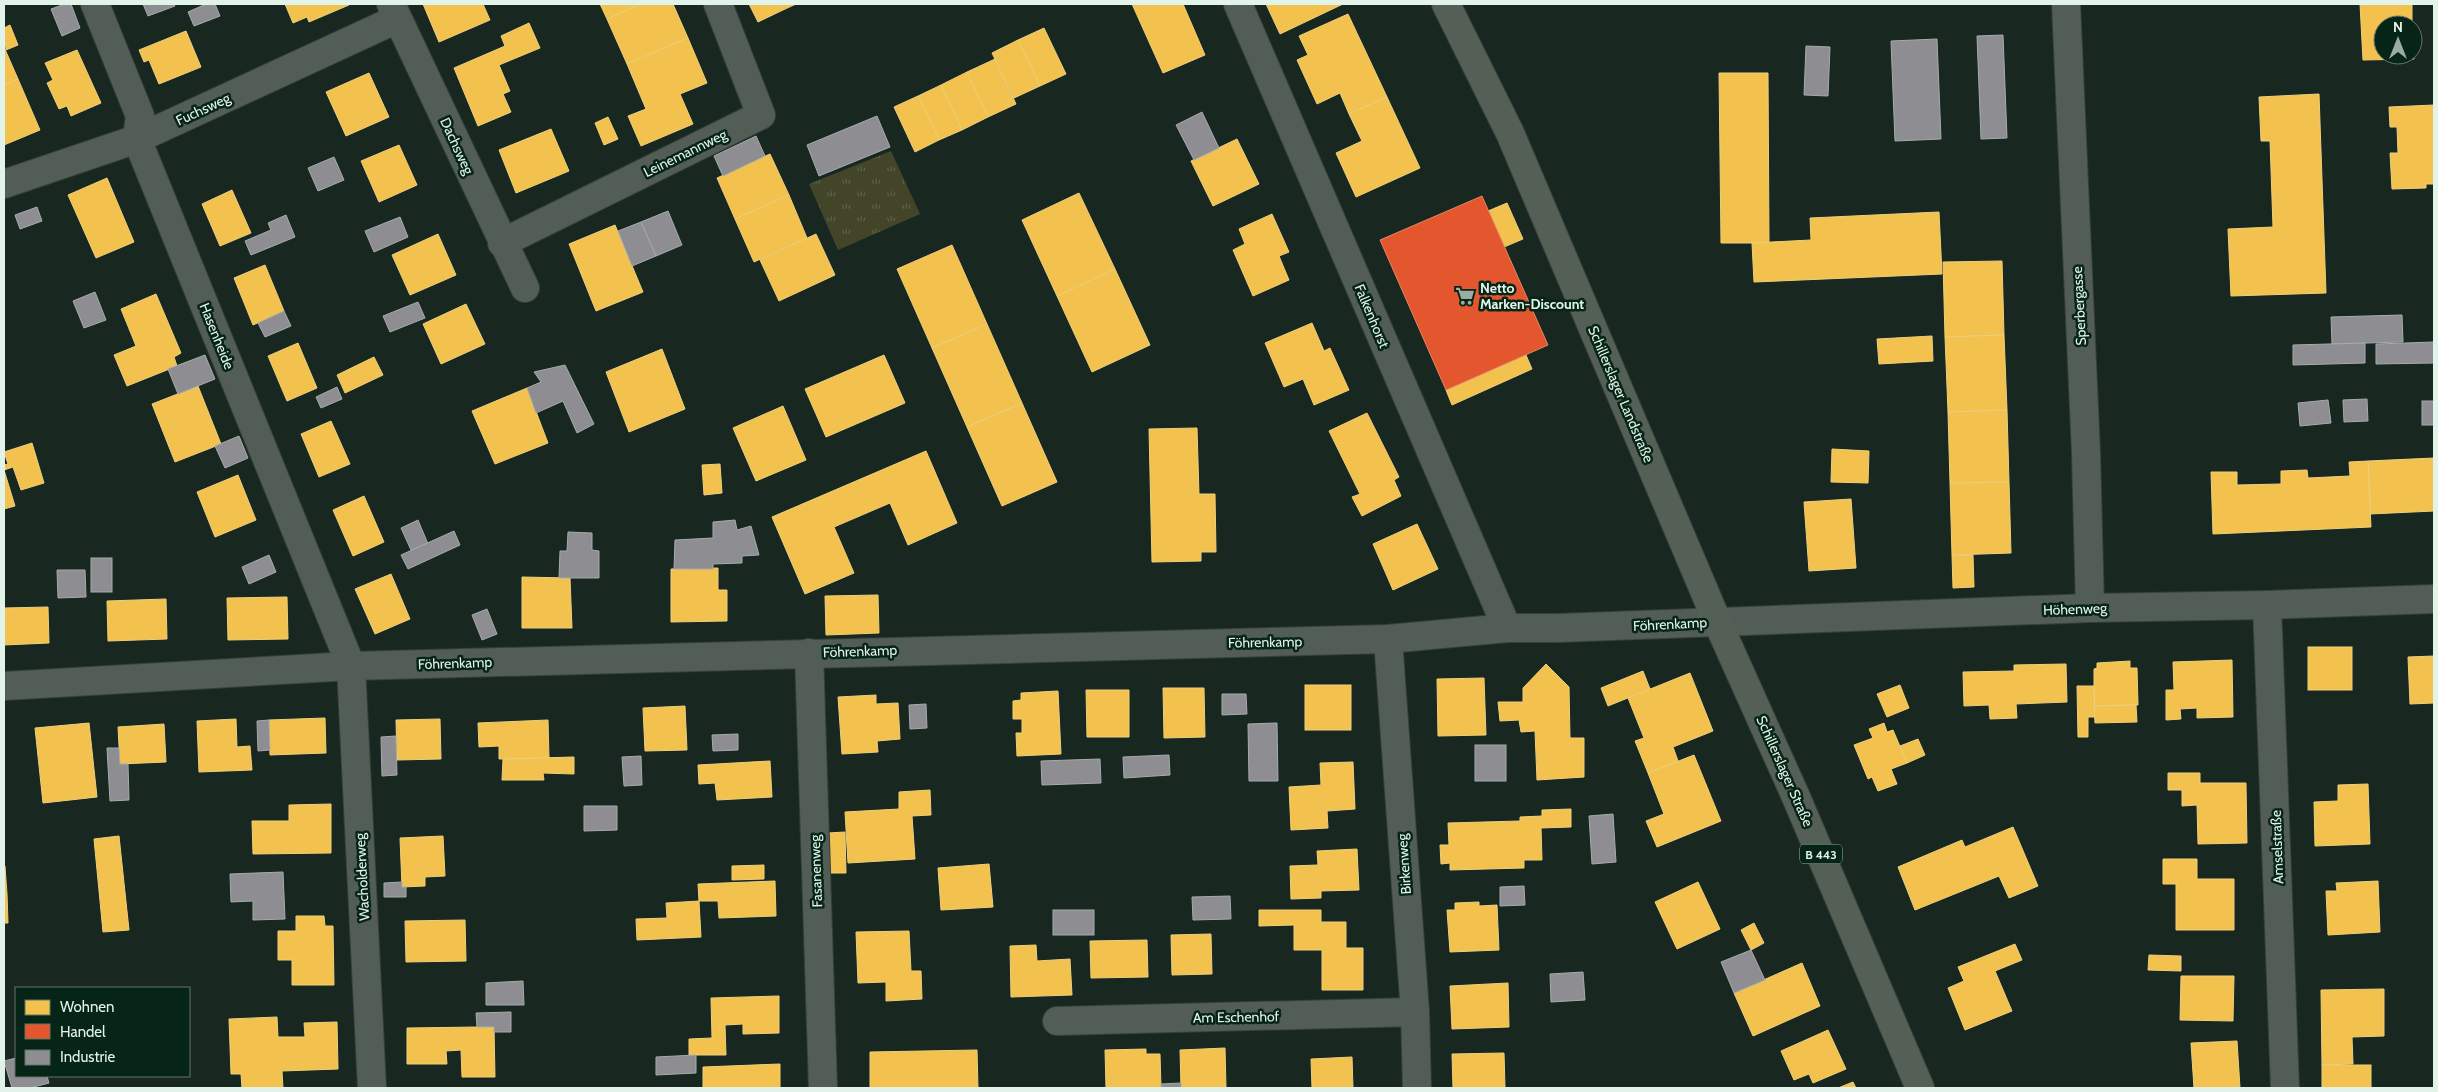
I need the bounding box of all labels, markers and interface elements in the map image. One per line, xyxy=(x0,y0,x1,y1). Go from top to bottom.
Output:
north arrow xyxy=(2373,15,2423,65)
text: N xyxy=(2393,18,2403,36)
street label: Fuchsweg xyxy=(173,88,234,129)
street label: Dachsweg xyxy=(436,115,478,178)
street label: Leinemannweg xyxy=(640,125,731,181)
street label: Sperbergasse xyxy=(2068,266,2090,346)
place label: Netto Marken-Discount xyxy=(1480,279,1584,313)
street label: Falkenhorst xyxy=(1350,281,1394,351)
supermarket icon: Netto Marken-Discount xyxy=(1454,285,1476,307)
street label: Hasenheide xyxy=(196,300,238,372)
street label: Schillerslager Landstraße xyxy=(1584,323,1658,465)
street label: Höhenweg xyxy=(2043,599,2108,619)
street label: Föhrenkamp xyxy=(1632,613,1708,635)
street label: Föhrenkamp xyxy=(1228,632,1302,652)
street label: Föhrenkamp xyxy=(823,641,898,661)
street label: Föhrenkamp xyxy=(418,653,493,673)
street label: Schillerslager Straße xyxy=(1752,713,1818,829)
street label: Amselstraße xyxy=(2267,810,2287,884)
street label: Wacholderweg xyxy=(351,832,373,921)
street label: Birkenweg xyxy=(1393,832,1415,895)
street label: Fasanenweg xyxy=(806,833,826,908)
road number: B 443 xyxy=(1800,844,1842,864)
legend xyxy=(15,987,190,1077)
text: Wohnen xyxy=(60,998,114,1016)
street label: Am Eschenhof xyxy=(1193,1007,1280,1027)
text: Handel xyxy=(60,1023,106,1041)
text: Industrie xyxy=(60,1048,115,1066)

